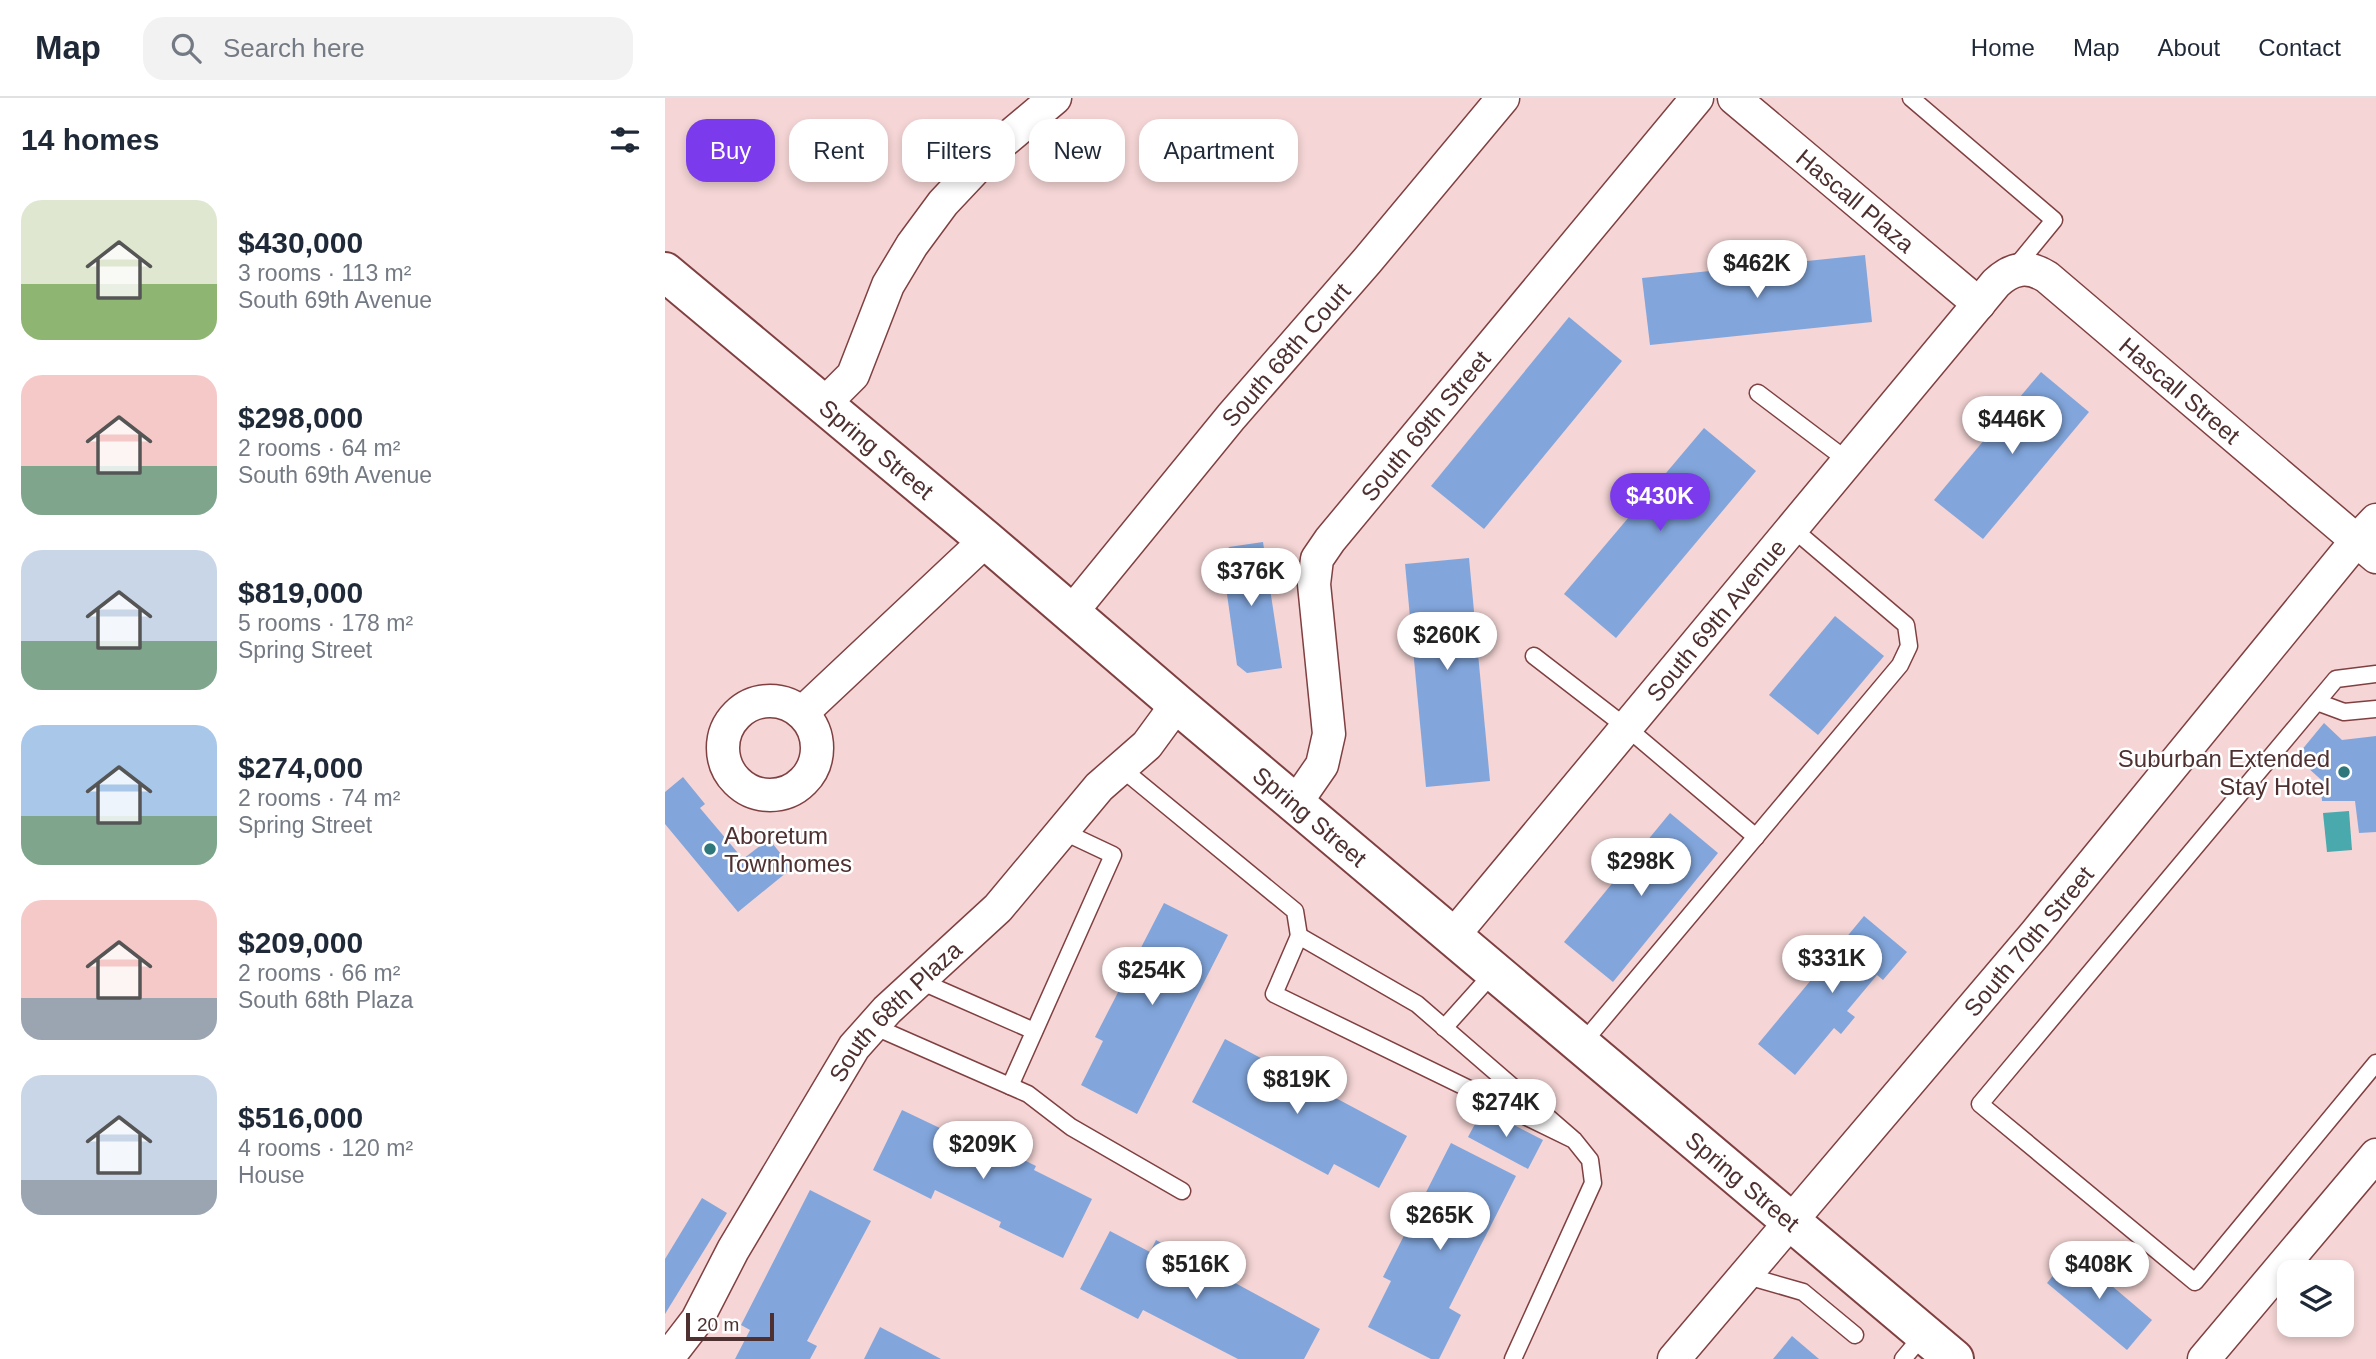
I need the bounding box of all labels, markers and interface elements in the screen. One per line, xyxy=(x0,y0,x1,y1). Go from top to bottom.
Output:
search box xyxy=(143,17,633,80)
text: Map xyxy=(35,29,101,66)
icon: search xyxy=(167,29,205,67)
text: Search here xyxy=(223,33,365,63)
text: Home xyxy=(1971,34,2035,61)
text: Map xyxy=(2073,34,2120,61)
text: About xyxy=(2158,34,2220,61)
text: Contact xyxy=(2258,34,2341,61)
chip: Buy xyxy=(686,119,775,182)
chip: Rent xyxy=(789,119,888,182)
chip: Filters xyxy=(902,119,1015,182)
chip: New xyxy=(1029,119,1125,182)
chip: Apartment xyxy=(1139,119,1298,182)
icon: filters xyxy=(606,121,644,159)
text: 14 homes xyxy=(21,123,159,156)
street label: Hascall Plaza xyxy=(1791,143,1921,258)
text: $430,000 xyxy=(238,226,363,259)
icon: home xyxy=(77,228,161,312)
pin: $462K xyxy=(1708,240,1806,300)
text: $462K xyxy=(1723,250,1791,276)
text: 3 rooms · 113 m² xyxy=(238,260,411,286)
street label: South 68th Court xyxy=(1216,277,1356,432)
text: South 69th Avenue xyxy=(238,287,432,313)
street label: Hascall Street xyxy=(2114,331,2246,449)
street label: South 69th Street xyxy=(1355,345,1495,506)
street label: Spring Street xyxy=(814,394,940,504)
pin: $446K xyxy=(1963,396,2061,456)
text: $298,000 xyxy=(238,401,363,434)
icon: home xyxy=(77,403,161,487)
text: $446K xyxy=(1978,406,2046,432)
text: 2 rooms · 64 m² xyxy=(238,435,400,461)
text: South 69th Avenue xyxy=(238,462,432,488)
pin: $430K xyxy=(1611,474,1709,533)
text: $430K xyxy=(1626,483,1694,509)
street label: South 69th Avenue xyxy=(1641,533,1791,706)
pin: $376K xyxy=(1202,548,1300,608)
text: $376K xyxy=(1217,558,1285,584)
text: $819,000 xyxy=(238,576,363,609)
icon: home xyxy=(77,578,161,662)
text: 5 rooms · 178 m² xyxy=(238,610,413,636)
pin: $260K xyxy=(1398,612,1496,672)
text: $260K xyxy=(1413,622,1481,648)
text: Spring Street xyxy=(238,637,372,663)
place label: Suburban Extended Stay Hotel xyxy=(2118,745,2330,800)
text: $274,000 xyxy=(238,751,363,784)
icon: home xyxy=(77,753,161,837)
street label: Spring Street xyxy=(1248,761,1373,872)
marker: Suburban Extended Stay Hotel xyxy=(2336,764,2352,780)
text: 2 rooms · 74 m² xyxy=(238,785,400,811)
text: Spring Street xyxy=(238,812,372,838)
place label: Aboretum Townhomes xyxy=(724,822,852,877)
pin: $298K xyxy=(1592,838,1690,898)
marker: Aboretum Townhomes xyxy=(702,841,718,857)
text: $298K xyxy=(1607,848,1675,874)
street label: South 70th Street xyxy=(1958,860,2099,1021)
text: $209,000 xyxy=(238,926,363,959)
icon: home xyxy=(77,928,161,1012)
street label: South 68th Plaza xyxy=(823,935,967,1086)
pin: $331K xyxy=(1783,936,1881,995)
text: $331K xyxy=(1798,945,1866,971)
pin: $254K xyxy=(1103,948,1201,1007)
text: $254K xyxy=(1118,957,1186,983)
text: 2 rooms · 66 m² xyxy=(238,960,400,986)
text: South 68th Plaza xyxy=(238,987,413,1013)
pin: $819K xyxy=(1248,1056,1346,1116)
text: $819K xyxy=(1263,1066,1331,1092)
pin: $274K xyxy=(1457,1080,1555,1139)
text: $274K xyxy=(1472,1089,1540,1115)
text: $516,000 xyxy=(238,1101,363,1134)
icon: home xyxy=(77,1103,161,1187)
pin: $209K xyxy=(934,1122,1032,1181)
street label: Spring Street xyxy=(1681,1126,1805,1237)
text: $209K xyxy=(949,1131,1017,1157)
text: 4 rooms · 120 m² xyxy=(238,1135,413,1161)
text: House xyxy=(238,1162,304,1188)
pin: $265K xyxy=(1391,1192,1489,1252)
text: $265K xyxy=(1406,1202,1474,1228)
pin: $516K xyxy=(1147,1242,1245,1301)
pin: $408K xyxy=(2050,1242,2148,1301)
text: $516K xyxy=(1162,1251,1230,1277)
text: $408K xyxy=(2065,1251,2133,1277)
map controls xyxy=(2277,1260,2354,1337)
button: layers xyxy=(2277,1260,2354,1337)
scale bar xyxy=(686,1310,773,1342)
text: 20 m xyxy=(697,1314,739,1335)

